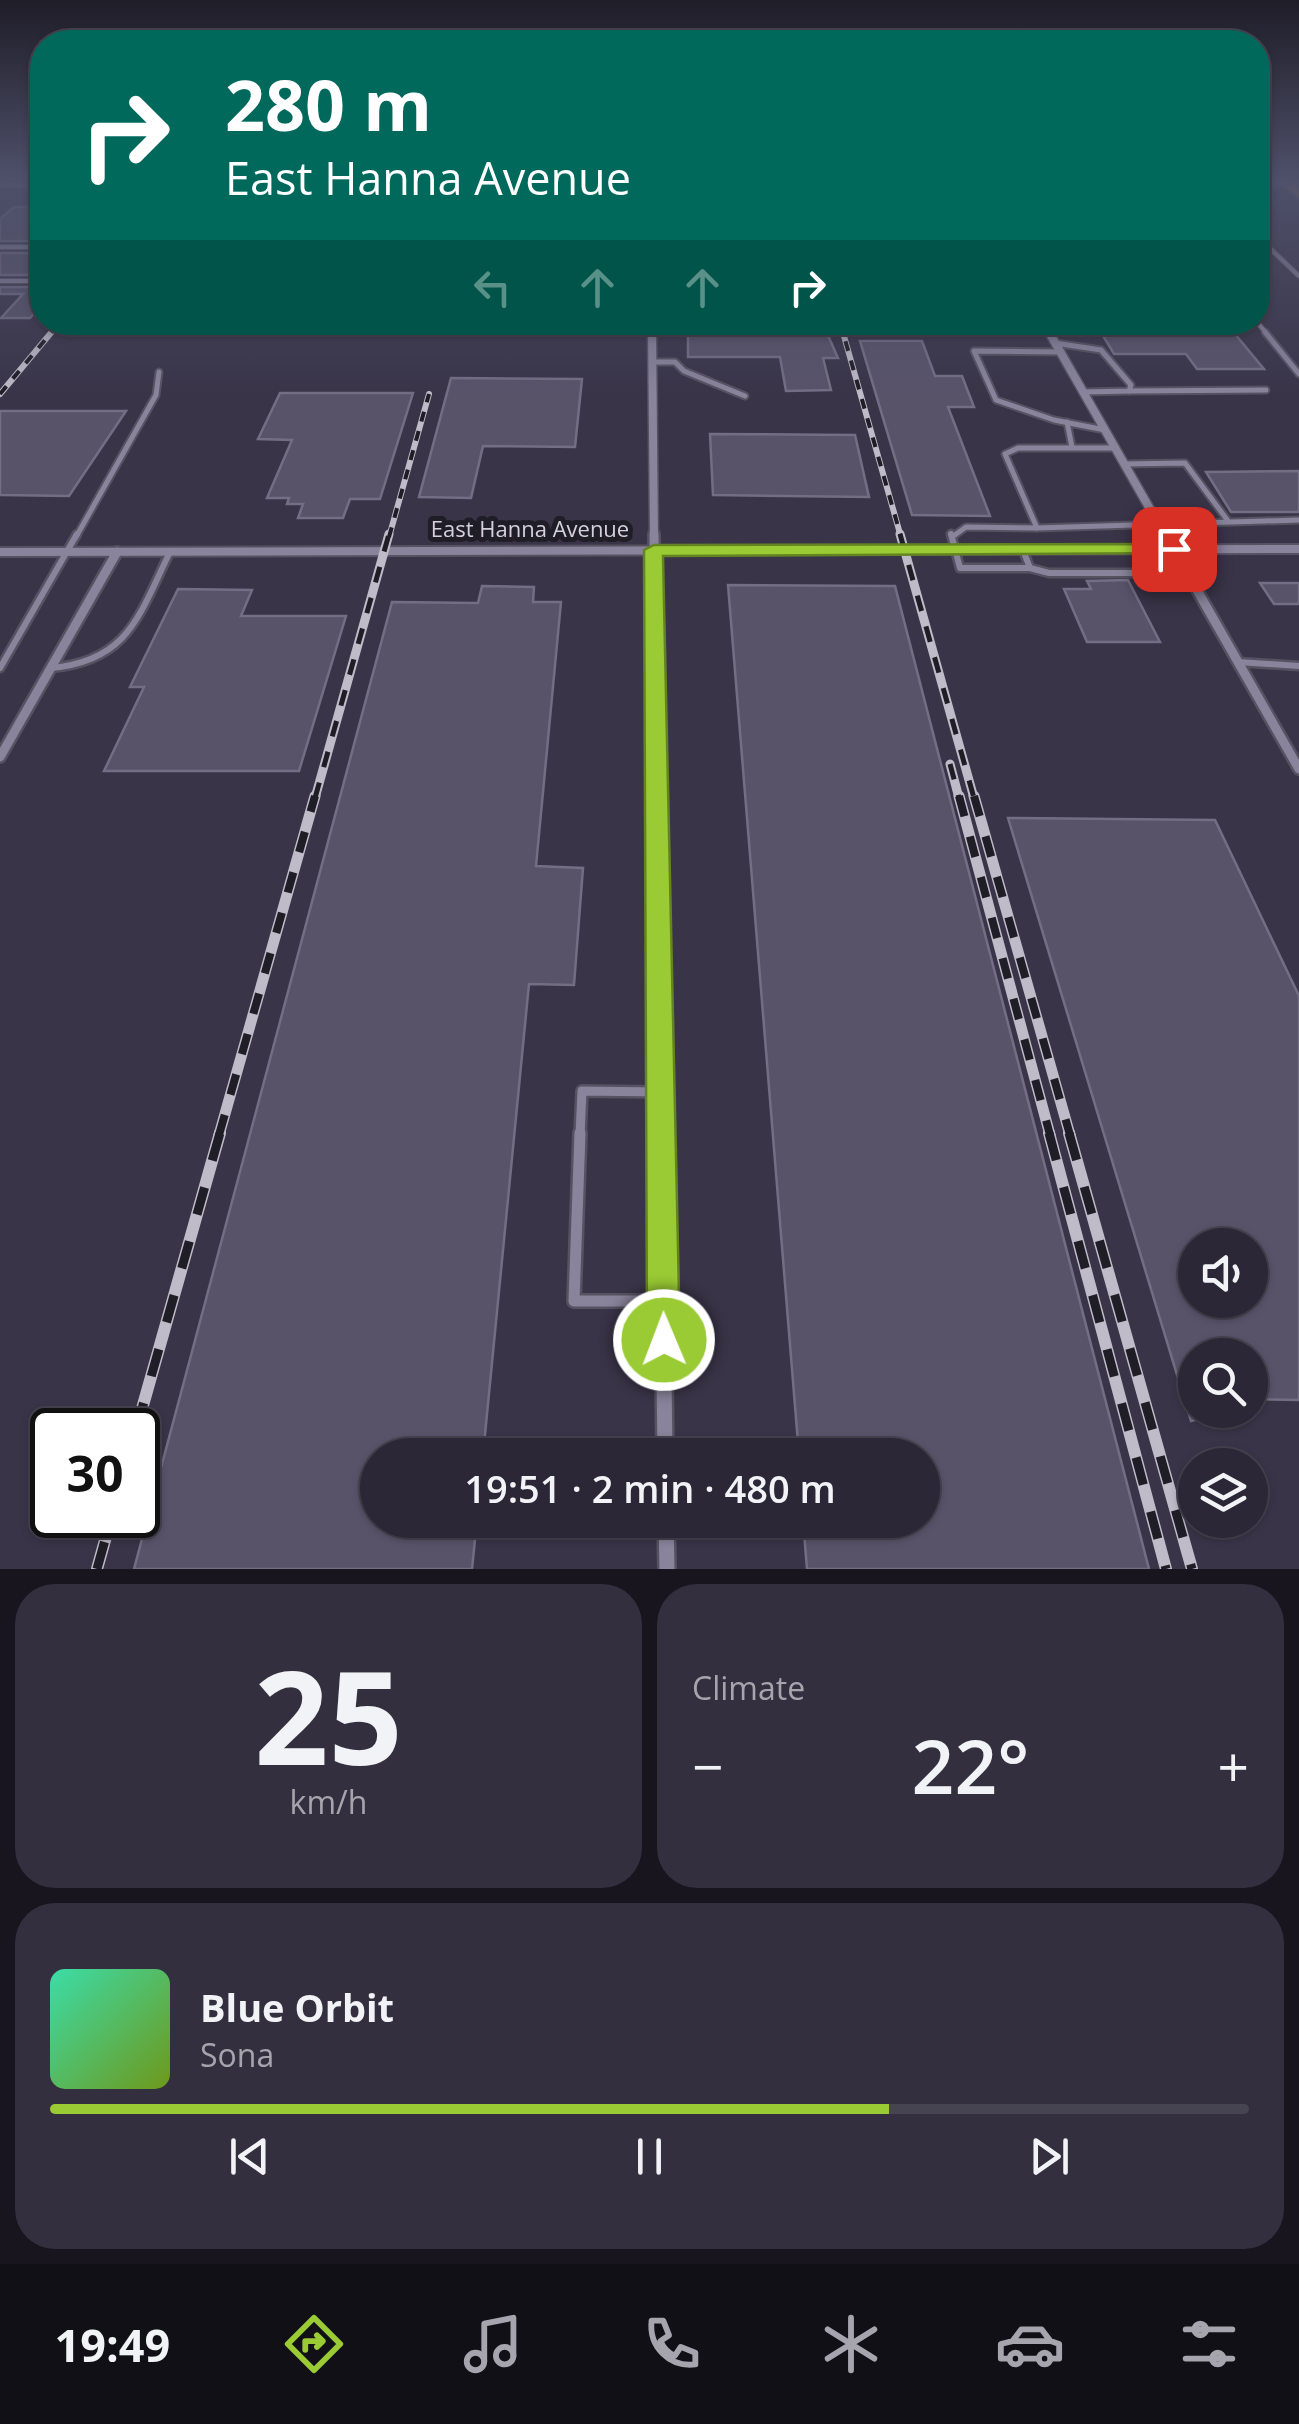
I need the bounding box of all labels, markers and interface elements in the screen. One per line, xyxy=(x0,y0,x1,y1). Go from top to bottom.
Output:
text: 280 m xyxy=(225,56,432,152)
icon: right xyxy=(60,70,190,200)
text: East Hanna Avenue xyxy=(225,147,631,208)
icon: left xyxy=(465,260,520,315)
icon: ahead xyxy=(570,260,625,315)
icon: ahead xyxy=(675,260,730,315)
icon: right xyxy=(780,260,835,315)
pin xyxy=(1132,507,1217,592)
street label: East Hanna Avenue xyxy=(431,513,629,543)
icon: arrive xyxy=(1147,522,1202,577)
map controls xyxy=(1178,1228,1268,1538)
button: sound xyxy=(1178,1228,1268,1318)
position arrow xyxy=(612,1288,716,1392)
button: search xyxy=(1178,1338,1268,1428)
speed limit sign: 30 xyxy=(30,1408,160,1538)
button: layers xyxy=(1178,1448,1268,1538)
text: 19:51 · 2 min · 480 m xyxy=(464,1462,836,1514)
text: 25 xyxy=(254,1626,403,1803)
text: Climate xyxy=(692,1666,805,1709)
text: 22° xyxy=(912,1714,1029,1816)
text: − xyxy=(692,1728,723,1803)
text: + xyxy=(1218,1728,1249,1803)
text: km/h xyxy=(290,1780,367,1823)
text: Blue Orbit xyxy=(200,1981,394,2033)
text: Sona xyxy=(200,2033,274,2076)
icon: previous xyxy=(222,2129,277,2184)
icon: pause xyxy=(622,2129,677,2184)
icon: next xyxy=(1022,2129,1077,2184)
icon: directions xyxy=(279,2309,349,2379)
icon: music xyxy=(458,2309,528,2379)
icon: phone xyxy=(637,2309,707,2379)
icon: climate xyxy=(816,2309,886,2379)
icon: car xyxy=(995,2309,1065,2379)
icon: filters xyxy=(1174,2309,1244,2379)
text: 19:49 xyxy=(55,2314,170,2375)

